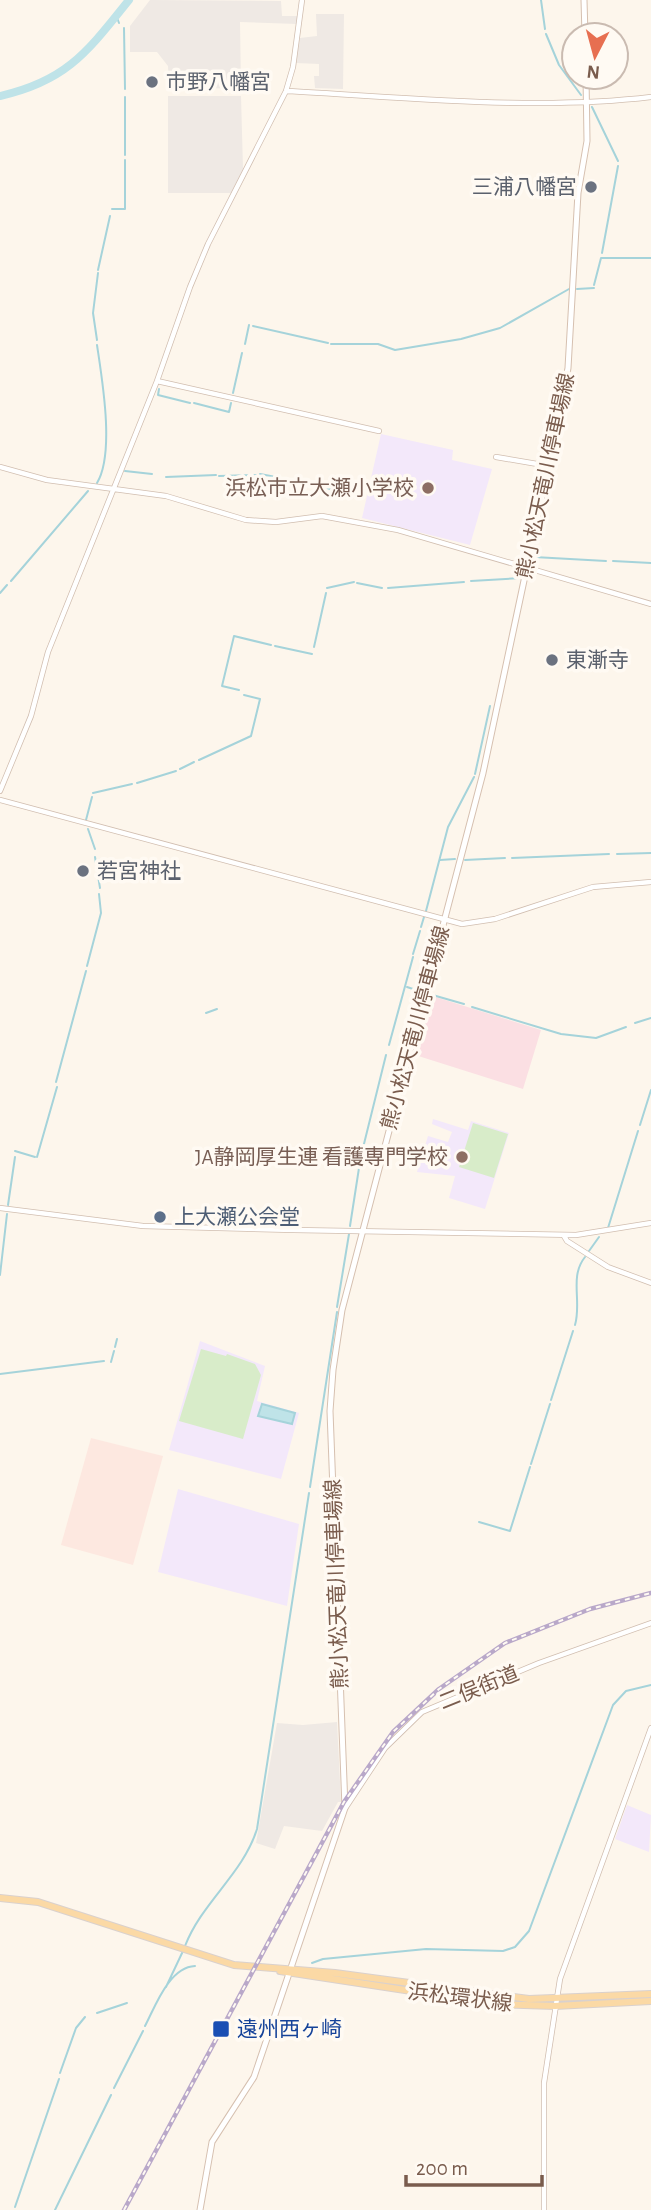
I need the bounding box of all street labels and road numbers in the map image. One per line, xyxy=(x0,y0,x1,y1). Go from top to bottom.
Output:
street label: 熊小松天竜川停車場線 xyxy=(513,371,578,581)
street label: 熊小松天竜川停車場線 xyxy=(378,924,453,1132)
street label: 熊小松天竜川停車場線 xyxy=(322,1479,351,1689)
street label: 二俣街道 xyxy=(436,1662,522,1713)
street label: 浜松環状線 xyxy=(407,1980,514,2015)

